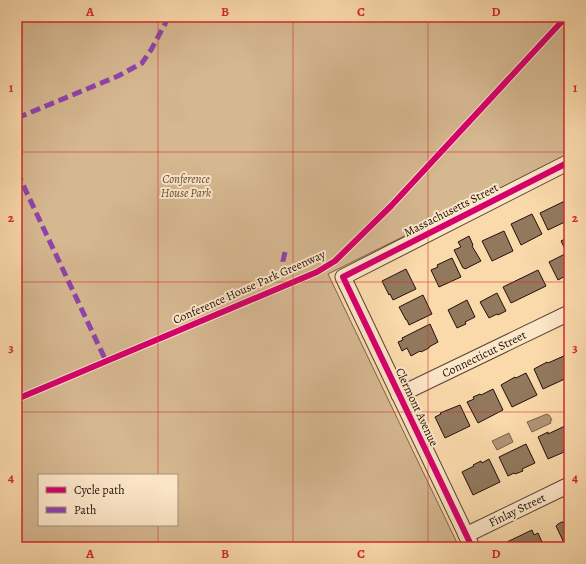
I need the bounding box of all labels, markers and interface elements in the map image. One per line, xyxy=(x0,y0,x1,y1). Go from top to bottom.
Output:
text: A xyxy=(85,3,95,20)
text: B xyxy=(221,3,229,20)
text: C xyxy=(357,3,365,20)
text: D xyxy=(491,3,501,20)
text: 1 xyxy=(9,79,14,96)
text: 1 xyxy=(573,79,578,96)
park label: Conference House Park xyxy=(161,171,212,201)
street label: Massachusetts Street xyxy=(401,179,501,241)
text: 2 xyxy=(8,209,15,226)
text: 2 xyxy=(572,209,579,226)
street label: Conference House Park Greenway xyxy=(170,246,328,328)
street label: Connecticut Street xyxy=(439,327,529,381)
text: 3 xyxy=(8,339,14,356)
text: 3 xyxy=(572,339,578,356)
street label: Clermont Avenue xyxy=(392,365,442,449)
text: 4 xyxy=(8,469,14,486)
text: 4 xyxy=(572,469,578,486)
legend xyxy=(38,474,178,526)
text: Cycle path xyxy=(74,482,125,498)
street label: Finlay Street xyxy=(486,489,548,531)
text: Path xyxy=(74,502,97,518)
text: A xyxy=(85,545,95,562)
text: B xyxy=(221,545,229,562)
text: C xyxy=(357,545,365,562)
text: D xyxy=(491,545,501,562)

